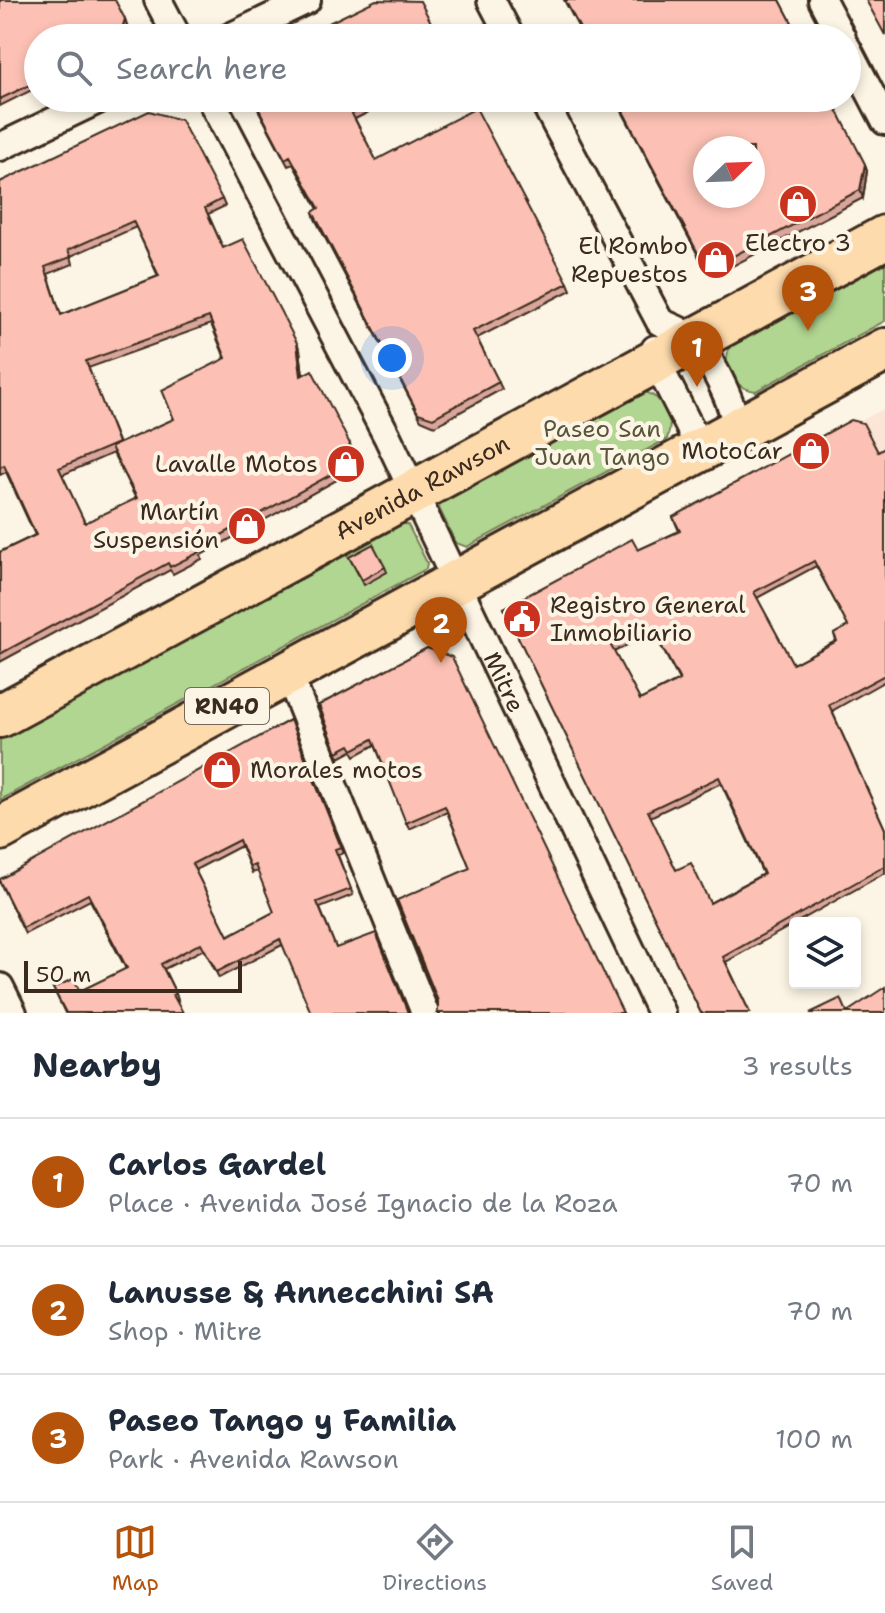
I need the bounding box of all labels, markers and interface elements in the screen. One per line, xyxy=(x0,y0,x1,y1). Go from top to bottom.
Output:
search box xyxy=(24,24,861,112)
icon: search xyxy=(52,46,96,90)
text: Search here xyxy=(116,48,287,89)
north arrow xyxy=(693,136,765,208)
shop icon: Electro 3 xyxy=(777,183,819,225)
place label: Electro 3 xyxy=(745,227,851,259)
place label: El Rombo Repuestos xyxy=(571,230,688,290)
shop icon: El Rombo Repuestos xyxy=(695,239,737,281)
pin: 3 xyxy=(782,265,834,331)
pin: 1 xyxy=(671,321,723,387)
your location xyxy=(372,338,412,378)
park label: Paseo San Juan Tango xyxy=(534,413,670,473)
street label: Avenida Rawson xyxy=(329,427,515,548)
shop icon: MotoCar xyxy=(790,430,832,472)
place label: MotoCar xyxy=(681,435,783,467)
shop icon: Lavalle Motos xyxy=(325,443,367,485)
place label: Lavalle Motos xyxy=(155,448,318,480)
place label: Martín Suspensión xyxy=(93,496,219,556)
shop icon: Martín Suspensión xyxy=(226,505,268,547)
place label: Registro General Inmobiliario xyxy=(550,589,746,649)
pin: 2 xyxy=(415,597,467,663)
public building icon: Registro General Inmobiliario xyxy=(501,598,543,640)
street label: Mitre xyxy=(476,647,532,718)
road number: RN40 xyxy=(185,688,269,724)
shop icon: Morales motos xyxy=(201,749,243,791)
place label: Morales motos xyxy=(250,754,423,786)
map controls xyxy=(789,917,861,989)
button: layers xyxy=(789,917,861,989)
scale bar xyxy=(24,957,242,993)
text: 50 m xyxy=(36,960,91,989)
text: Nearby xyxy=(32,1042,162,1088)
text: 3 results xyxy=(741,1048,853,1083)
text: Carlos Gardel xyxy=(108,1144,326,1185)
text: 1 xyxy=(52,1165,64,1200)
text: 70 m xyxy=(786,1165,853,1200)
text: Place · Avenida José Ignacio de la Roza xyxy=(108,1185,618,1220)
text: Lanusse & Annecchini SA xyxy=(108,1272,494,1313)
text: 2 xyxy=(49,1293,67,1328)
text: 70 m xyxy=(786,1293,853,1328)
text: Shop · Mitre xyxy=(108,1313,262,1348)
text: Paseo Tango y Familia xyxy=(108,1400,456,1441)
text: 3 xyxy=(49,1421,67,1456)
text: 100 m xyxy=(775,1421,853,1456)
text: Park · Avenida Rawson xyxy=(108,1441,399,1476)
tab: Map xyxy=(112,1520,159,1597)
tab: Directions xyxy=(382,1520,487,1597)
tab: Saved xyxy=(711,1520,773,1597)

